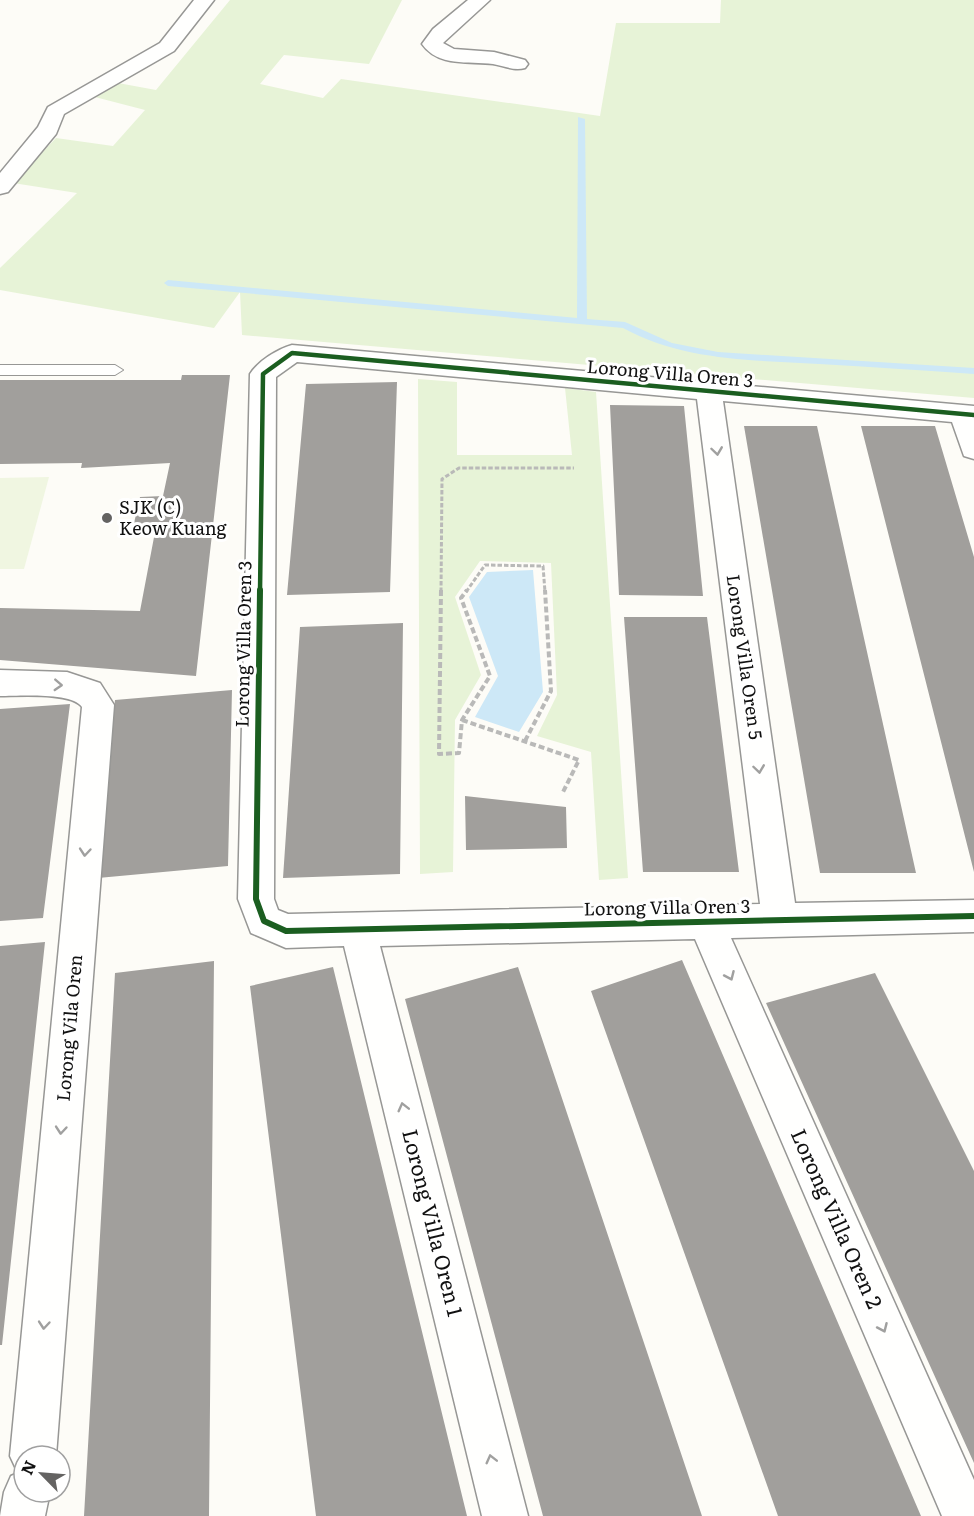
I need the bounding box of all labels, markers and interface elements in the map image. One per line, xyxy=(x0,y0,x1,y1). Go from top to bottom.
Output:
street label: Lorong Villa Oren 3 xyxy=(586,352,754,393)
one-way arrow xyxy=(710,446,722,456)
place label: SJK (C) Keow Kuang xyxy=(119,493,228,541)
marker: SJK (C) Keow Kuang xyxy=(100,511,114,525)
street label: Lorong Villa Oren 3 xyxy=(228,560,257,728)
street label: Lorong Villa Oren 5 xyxy=(721,573,770,741)
one-way arrow xyxy=(54,678,63,691)
one-way arrow xyxy=(753,764,765,774)
one-way arrow xyxy=(79,848,92,857)
street label: Lorong Villa Oren 3 xyxy=(583,892,751,921)
street label: Lorong Vila Oren xyxy=(49,953,88,1103)
one-way arrow xyxy=(723,969,735,980)
one-way arrow xyxy=(397,1102,410,1112)
street label: Lorong Villa Oren 2 xyxy=(785,1123,892,1313)
one-way arrow xyxy=(55,1126,68,1135)
street label: Lorong Villa Oren 1 xyxy=(396,1126,473,1320)
one-way arrow xyxy=(38,1320,51,1329)
one-way arrow xyxy=(876,1321,888,1332)
north arrow xyxy=(12,1444,72,1504)
one-way arrow xyxy=(485,1455,498,1465)
text: N xyxy=(14,1456,41,1478)

